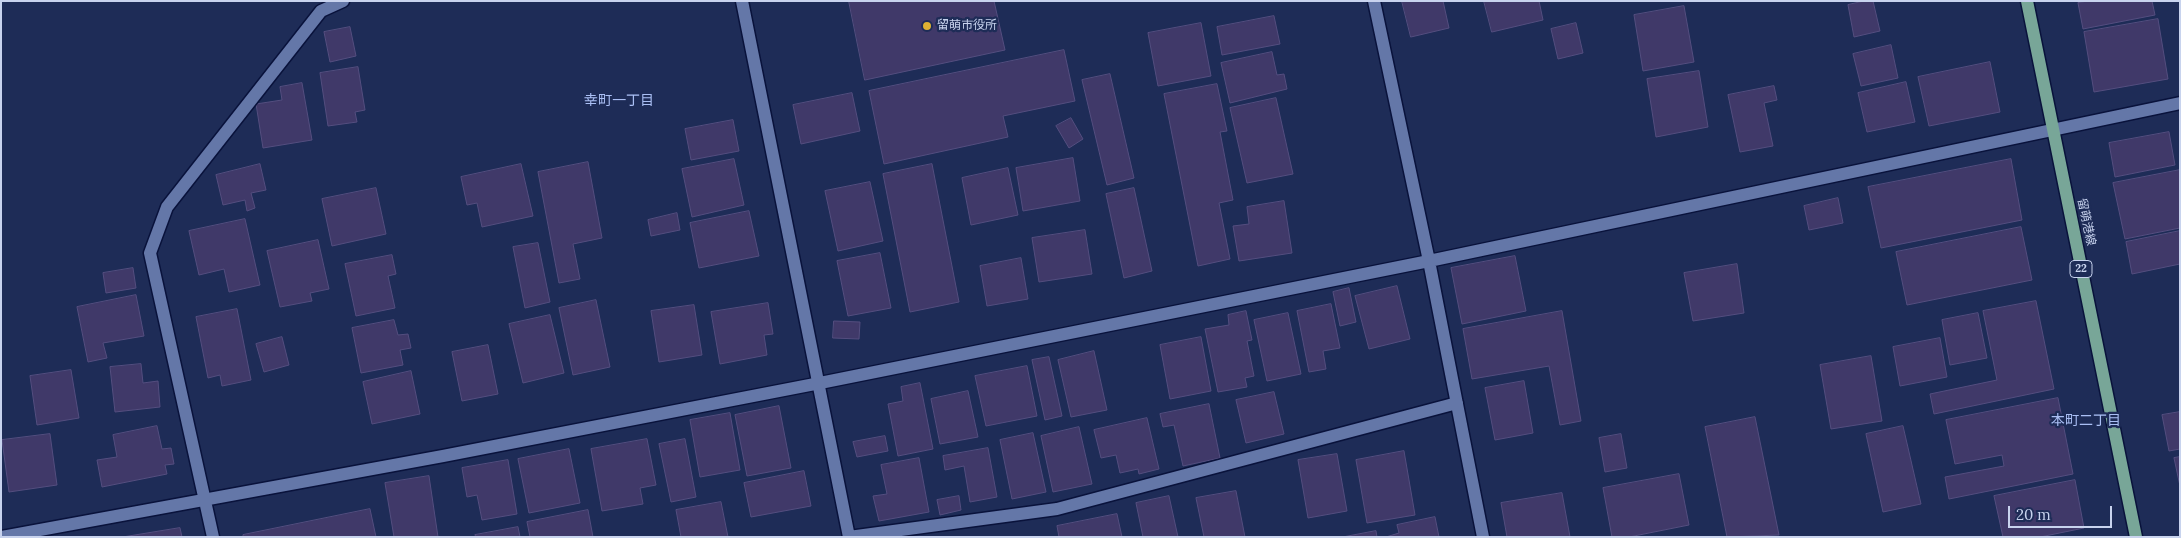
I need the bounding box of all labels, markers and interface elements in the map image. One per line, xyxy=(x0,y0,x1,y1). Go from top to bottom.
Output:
place label: 留萌市役所 xyxy=(937,19,997,33)
marker: 留萌市役所 xyxy=(921,20,933,32)
district label: 幸町一丁目 xyxy=(584,93,654,109)
street label: 留萌港線 xyxy=(2074,197,2098,247)
road number: 22 xyxy=(2070,260,2092,278)
district label: 本町二丁目 xyxy=(2051,413,2121,429)
scale bar xyxy=(2011,496,2115,528)
text: 20 m xyxy=(2016,505,2051,524)

